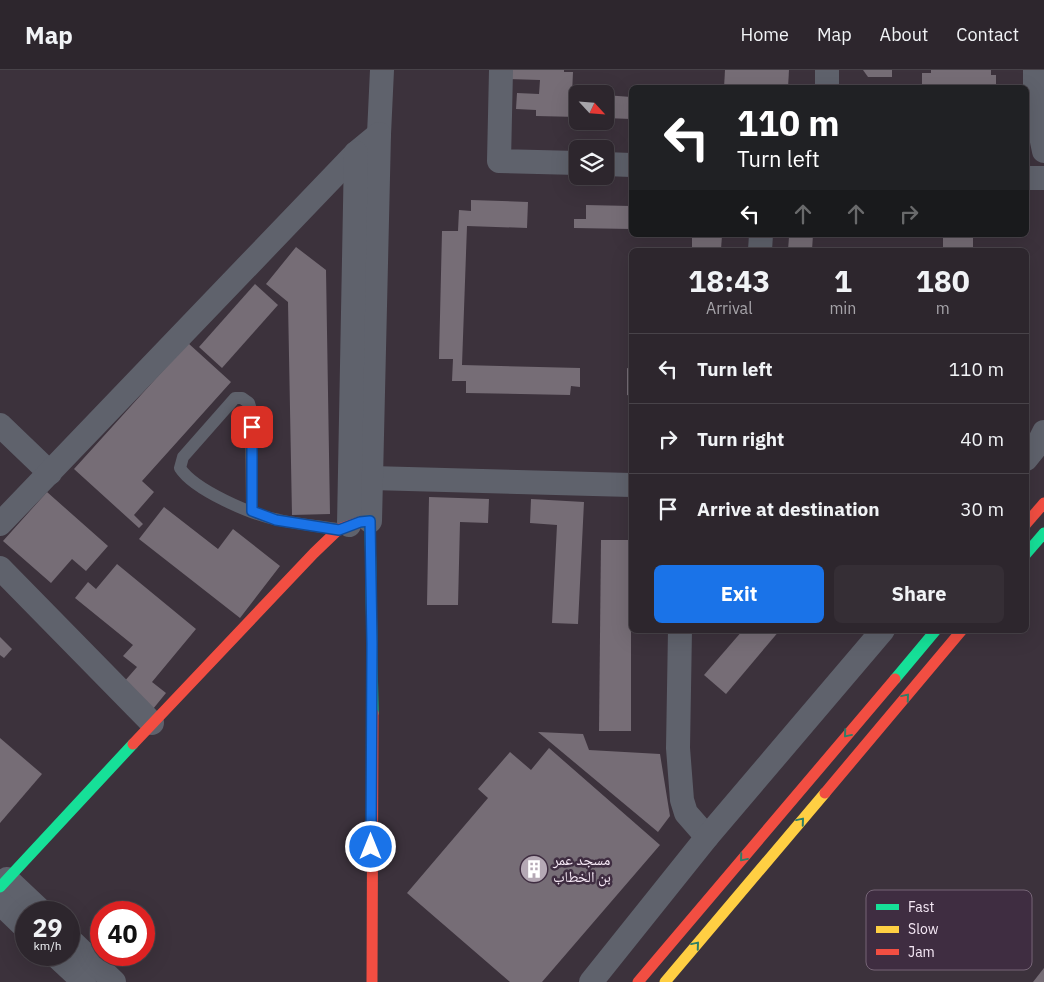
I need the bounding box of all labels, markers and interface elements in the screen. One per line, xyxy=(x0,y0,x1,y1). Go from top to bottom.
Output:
text: Map xyxy=(25,19,73,51)
text: Home xyxy=(741,23,789,46)
text: Map xyxy=(817,23,852,46)
text: About xyxy=(880,23,928,46)
text: Contact xyxy=(956,23,1019,46)
north arrow xyxy=(569,85,614,130)
map controls xyxy=(569,85,614,185)
text: 110 m xyxy=(737,100,840,146)
icon: left xyxy=(654,105,719,170)
button: layers xyxy=(569,140,614,185)
text: Turn left xyxy=(737,144,820,173)
icon: left xyxy=(736,200,764,228)
icon: ahead xyxy=(789,200,817,228)
icon: ahead xyxy=(842,200,870,228)
icon: right xyxy=(895,200,923,228)
text: 18:43 xyxy=(688,261,770,300)
text: 1 xyxy=(834,261,852,300)
text: 180 xyxy=(916,261,970,300)
text: Arrival xyxy=(706,298,753,318)
text: min xyxy=(829,298,856,318)
text: m xyxy=(936,298,950,318)
icon: left xyxy=(654,355,682,383)
text: Turn left xyxy=(697,357,773,381)
text: 110 m xyxy=(949,357,1004,381)
pin xyxy=(231,406,273,448)
icon: arrive xyxy=(238,413,266,441)
icon: right xyxy=(654,425,682,453)
text: Turn right xyxy=(697,427,784,451)
text: 40 m xyxy=(960,427,1004,451)
icon: arrive xyxy=(654,495,682,523)
text: Arrive at destination xyxy=(697,497,880,521)
text: 30 m xyxy=(960,497,1004,521)
button: Exit xyxy=(654,565,824,623)
button: Share xyxy=(834,565,1004,623)
one-way arrow xyxy=(901,694,909,703)
one-way arrow xyxy=(845,728,853,737)
one-way arrow xyxy=(796,818,804,827)
position arrow xyxy=(344,820,396,872)
place label: مسجد عمر بن الخطاب xyxy=(552,850,611,887)
one-way arrow xyxy=(740,852,748,861)
building icon: مسجد عمر بن الخطاب xyxy=(519,854,549,884)
legend xyxy=(866,890,1032,970)
text: Fast xyxy=(908,898,934,916)
speed limit sign: 40 xyxy=(90,901,155,966)
text: 29 xyxy=(32,911,63,944)
text: Slow xyxy=(908,920,939,938)
text: km/h xyxy=(33,938,62,953)
one-way arrow xyxy=(691,941,700,950)
text: Jam xyxy=(908,943,935,961)

